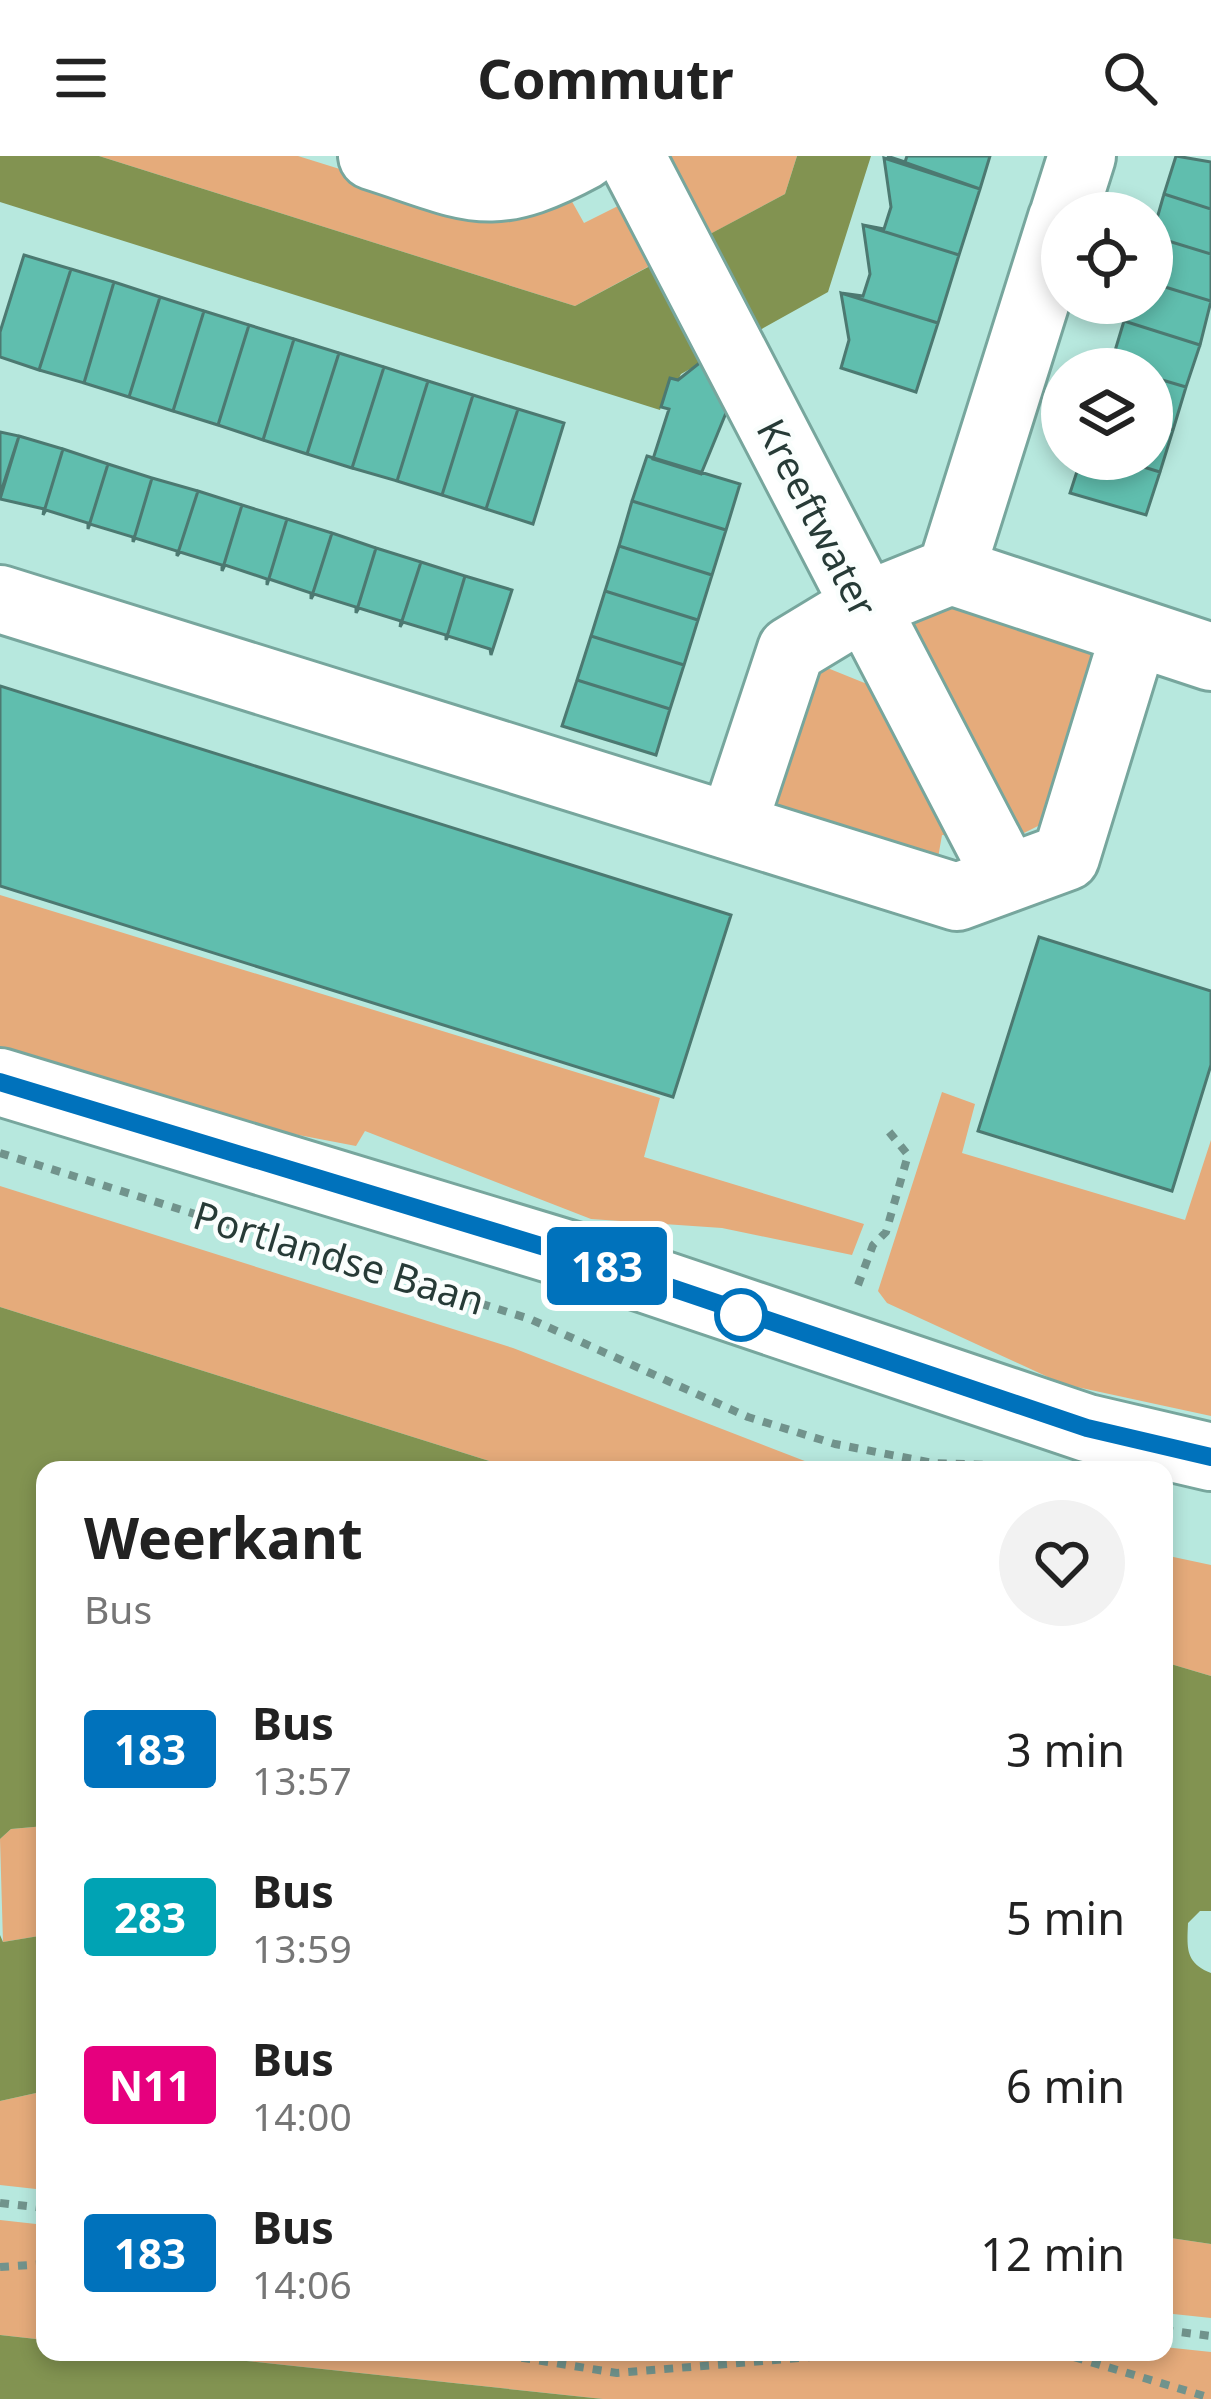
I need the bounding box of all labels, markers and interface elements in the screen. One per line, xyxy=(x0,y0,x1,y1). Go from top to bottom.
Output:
text: Commutr xyxy=(477,41,734,115)
icon: menu xyxy=(48,45,114,111)
icon: search xyxy=(1097,45,1163,111)
map controls xyxy=(1041,192,1173,480)
button: locate xyxy=(1041,192,1173,324)
button: layers xyxy=(1041,348,1173,480)
street label: Kreeftwater xyxy=(746,409,891,625)
street label: Portlandse Baan xyxy=(188,1187,491,1326)
line badge: 183 xyxy=(538,1227,676,1305)
text: 183 xyxy=(571,1237,643,1294)
unlabelled marker xyxy=(716,1290,766,1340)
text: Weerkant xyxy=(84,1498,363,1576)
button: heart xyxy=(999,1500,1125,1626)
text: Bus xyxy=(84,1582,152,1635)
text: Bus xyxy=(252,1692,334,1753)
text: 3 min xyxy=(1006,1719,1125,1780)
text: 183 xyxy=(114,1720,186,1777)
text: 13:57 xyxy=(252,1753,352,1806)
text: Bus xyxy=(252,1860,334,1921)
text: 5 min xyxy=(1006,1887,1125,1948)
text: 283 xyxy=(114,1888,186,1945)
text: 13:59 xyxy=(252,1921,352,1974)
text: Bus xyxy=(252,2028,334,2089)
text: 6 min xyxy=(1006,2055,1125,2116)
text: N11 xyxy=(109,2056,191,2113)
text: 14:00 xyxy=(252,2089,352,2142)
text: Bus xyxy=(252,2196,334,2257)
text: 12 min xyxy=(980,2223,1125,2284)
text: 183 xyxy=(114,2224,186,2281)
text: 14:06 xyxy=(252,2257,352,2310)

